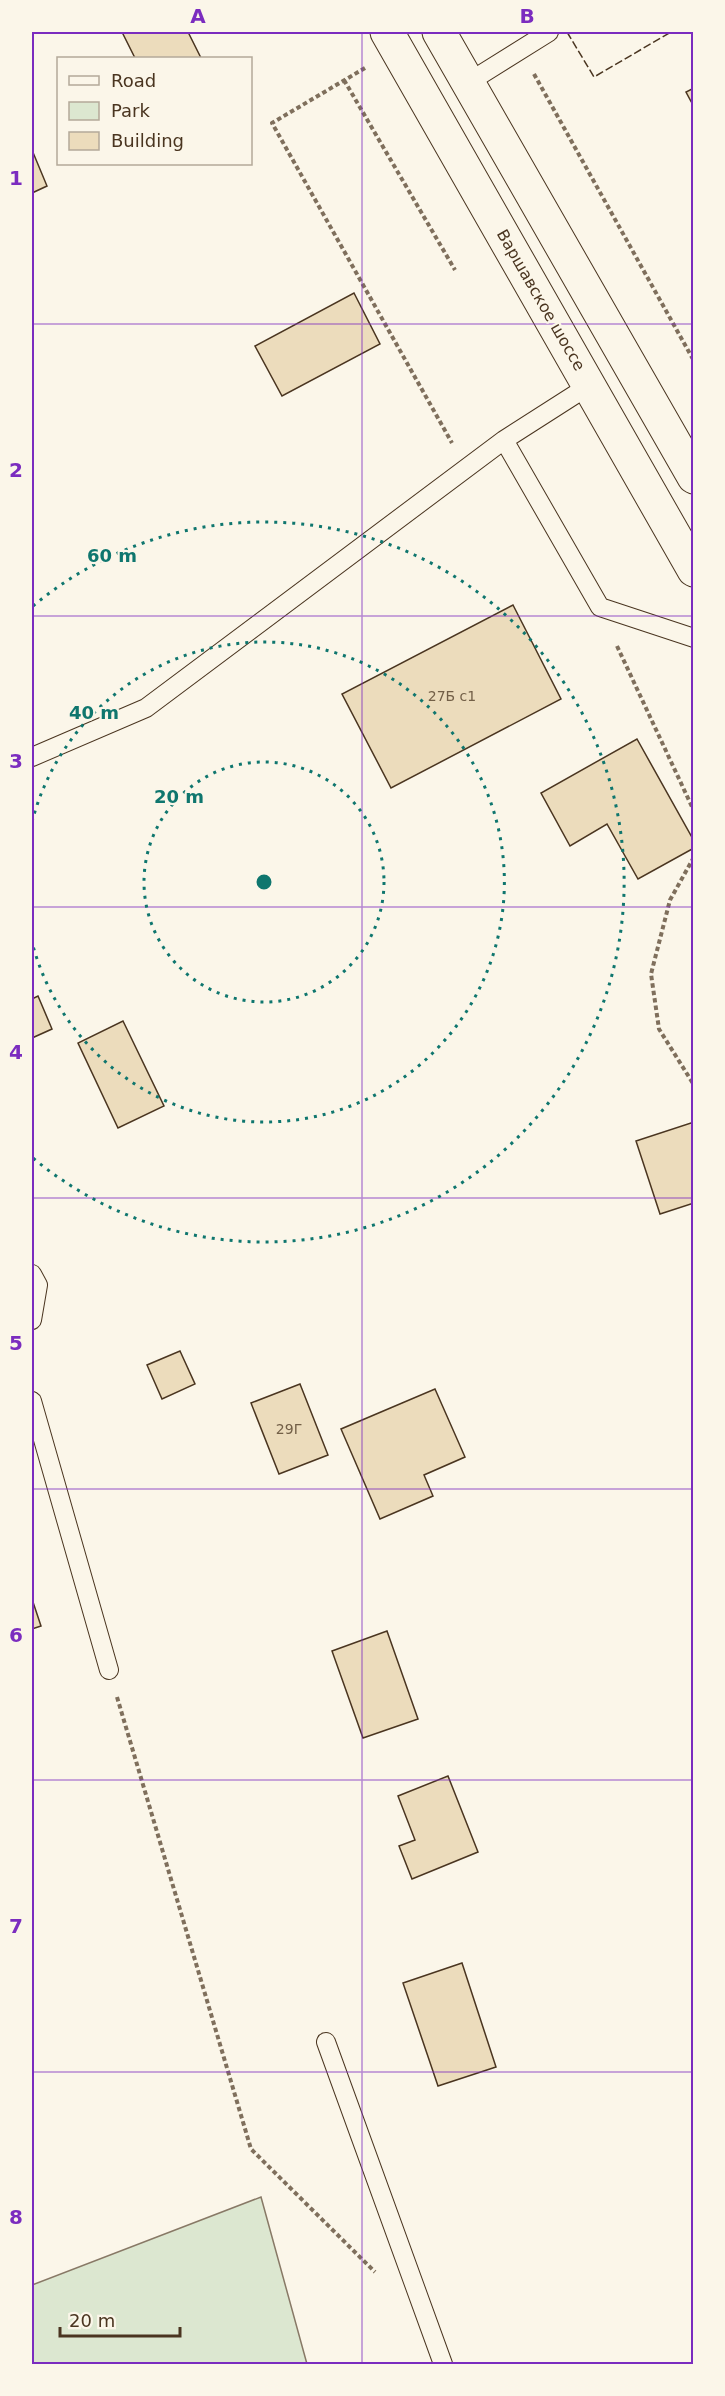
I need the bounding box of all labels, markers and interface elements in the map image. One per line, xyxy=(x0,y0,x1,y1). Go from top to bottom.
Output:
text: A xyxy=(190,4,206,28)
text: B xyxy=(519,4,535,28)
legend xyxy=(57,57,252,165)
text: Road xyxy=(111,70,156,91)
text: Park xyxy=(111,100,150,121)
text: Building xyxy=(111,130,184,151)
text: 1 xyxy=(9,166,23,190)
street label: Варшавское шоссе xyxy=(493,226,589,374)
text: 2 xyxy=(9,458,23,482)
text: 60 m xyxy=(87,545,137,566)
house number: 27Б с1 xyxy=(428,688,476,704)
text: 40 m xyxy=(69,702,119,723)
text: 3 xyxy=(9,749,23,773)
text: 20 m xyxy=(154,786,204,807)
centre of rings xyxy=(254,872,274,892)
text: 4 xyxy=(9,1040,23,1064)
text: 5 xyxy=(9,1331,23,1355)
house number: 29Г xyxy=(276,1421,302,1437)
text: 6 xyxy=(9,1623,23,1647)
text: 7 xyxy=(9,1914,23,1938)
text: 8 xyxy=(9,2205,23,2229)
scale bar xyxy=(60,2300,180,2338)
text: 20 m xyxy=(69,2310,115,2331)

